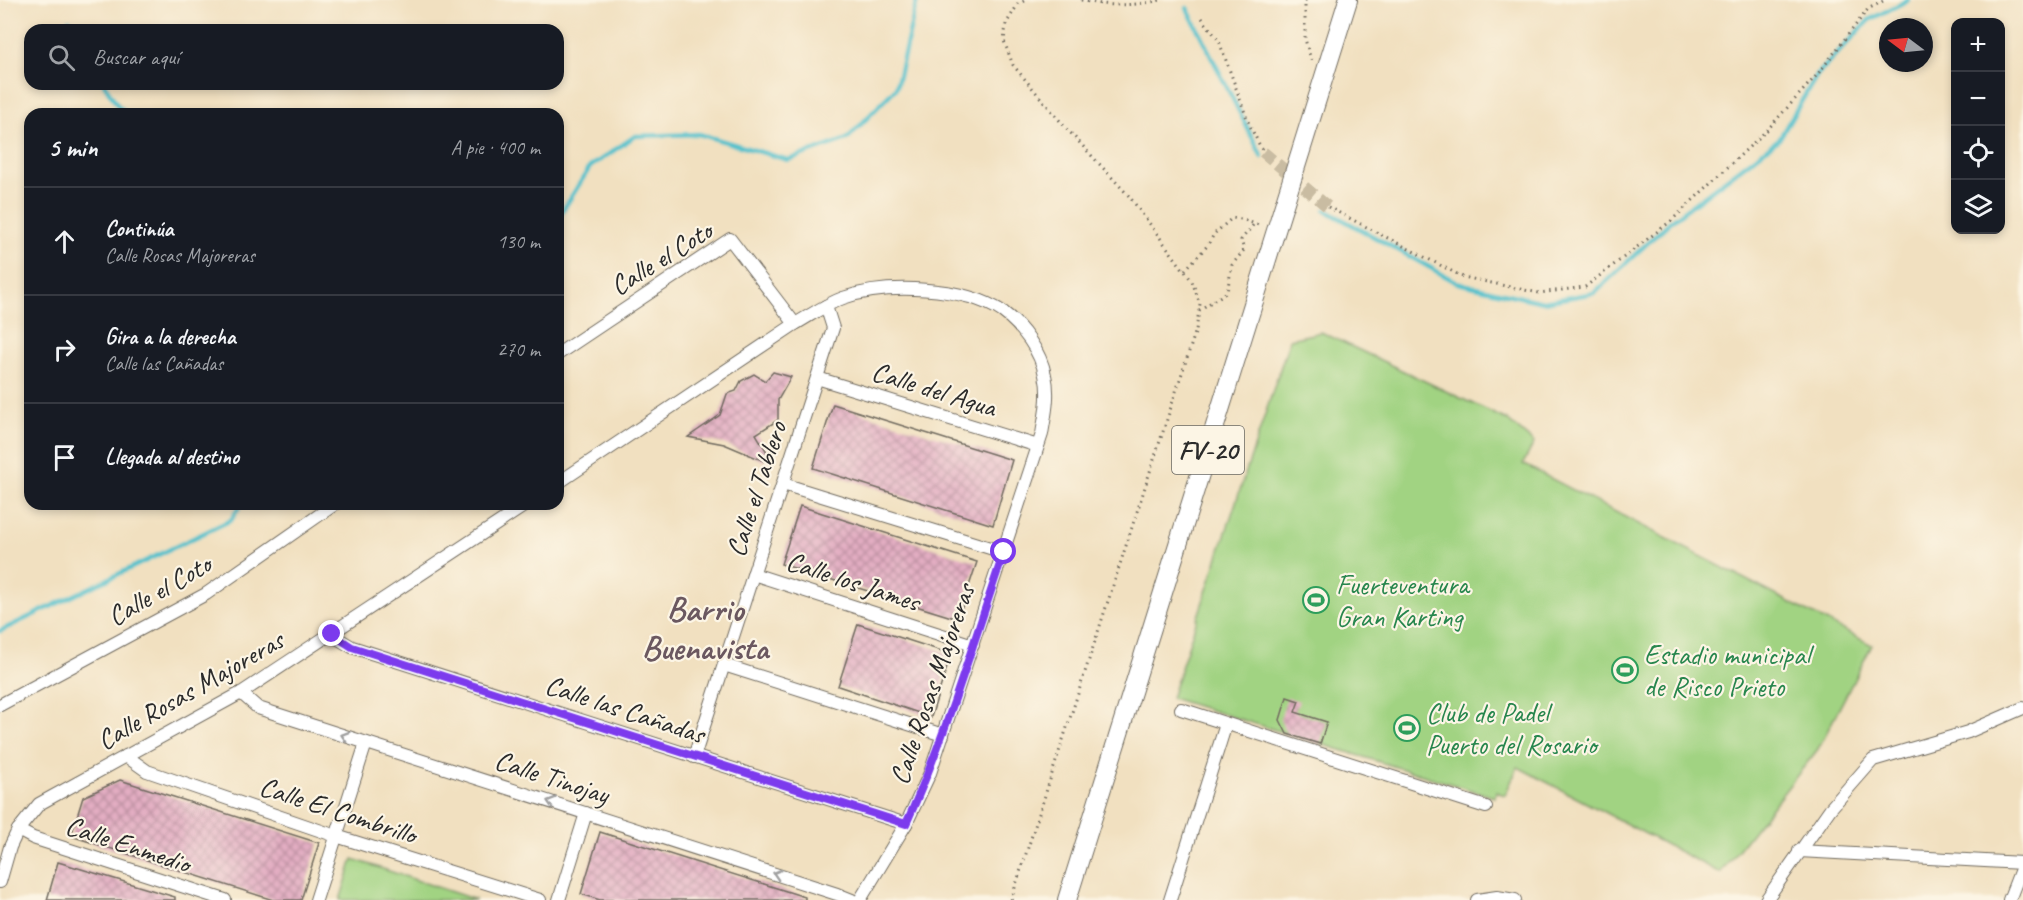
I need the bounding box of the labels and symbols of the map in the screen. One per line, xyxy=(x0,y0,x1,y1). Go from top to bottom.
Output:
north arrow xyxy=(1879,18,1933,72)
street label: Calle el Coto xyxy=(604,211,721,303)
street label: Calle del Agua xyxy=(868,354,1002,425)
street label: Calle el Tablero xyxy=(718,415,795,561)
road number: FV-20 xyxy=(1172,426,1244,474)
route start xyxy=(990,538,1016,564)
street label: Calle los James xyxy=(782,543,926,620)
street label: Calle el Coto xyxy=(101,545,220,634)
place label: Fuerteventura Gran Karting xyxy=(1336,567,1471,634)
street label: Calle Rosas Majoreras xyxy=(881,577,983,789)
sports icon: Fuerteventura Gran Karting xyxy=(1301,585,1331,615)
district label: Barrio Buenavista xyxy=(642,587,771,669)
route end xyxy=(318,620,344,646)
street label: Calle Rosas Majoreras xyxy=(90,621,292,758)
place label: Estadio municipal de Risco Prieto xyxy=(1644,637,1815,704)
sports icon: Estadio municipal de Risco Prieto xyxy=(1610,655,1640,685)
street label: Calle las Cañadas xyxy=(541,667,711,752)
place label: Club de Padel Puerto del Rosario xyxy=(1426,695,1599,762)
sports icon: Club de Padel Puerto del Rosario xyxy=(1392,713,1422,743)
one-way arrow xyxy=(340,731,351,743)
street label: Calle Tinojay xyxy=(491,742,616,813)
street label: Calle El Combrillo xyxy=(255,768,424,853)
one-way arrow xyxy=(546,797,557,809)
street label: Calle Enmedio xyxy=(61,807,198,882)
one-way arrow xyxy=(772,869,783,882)

